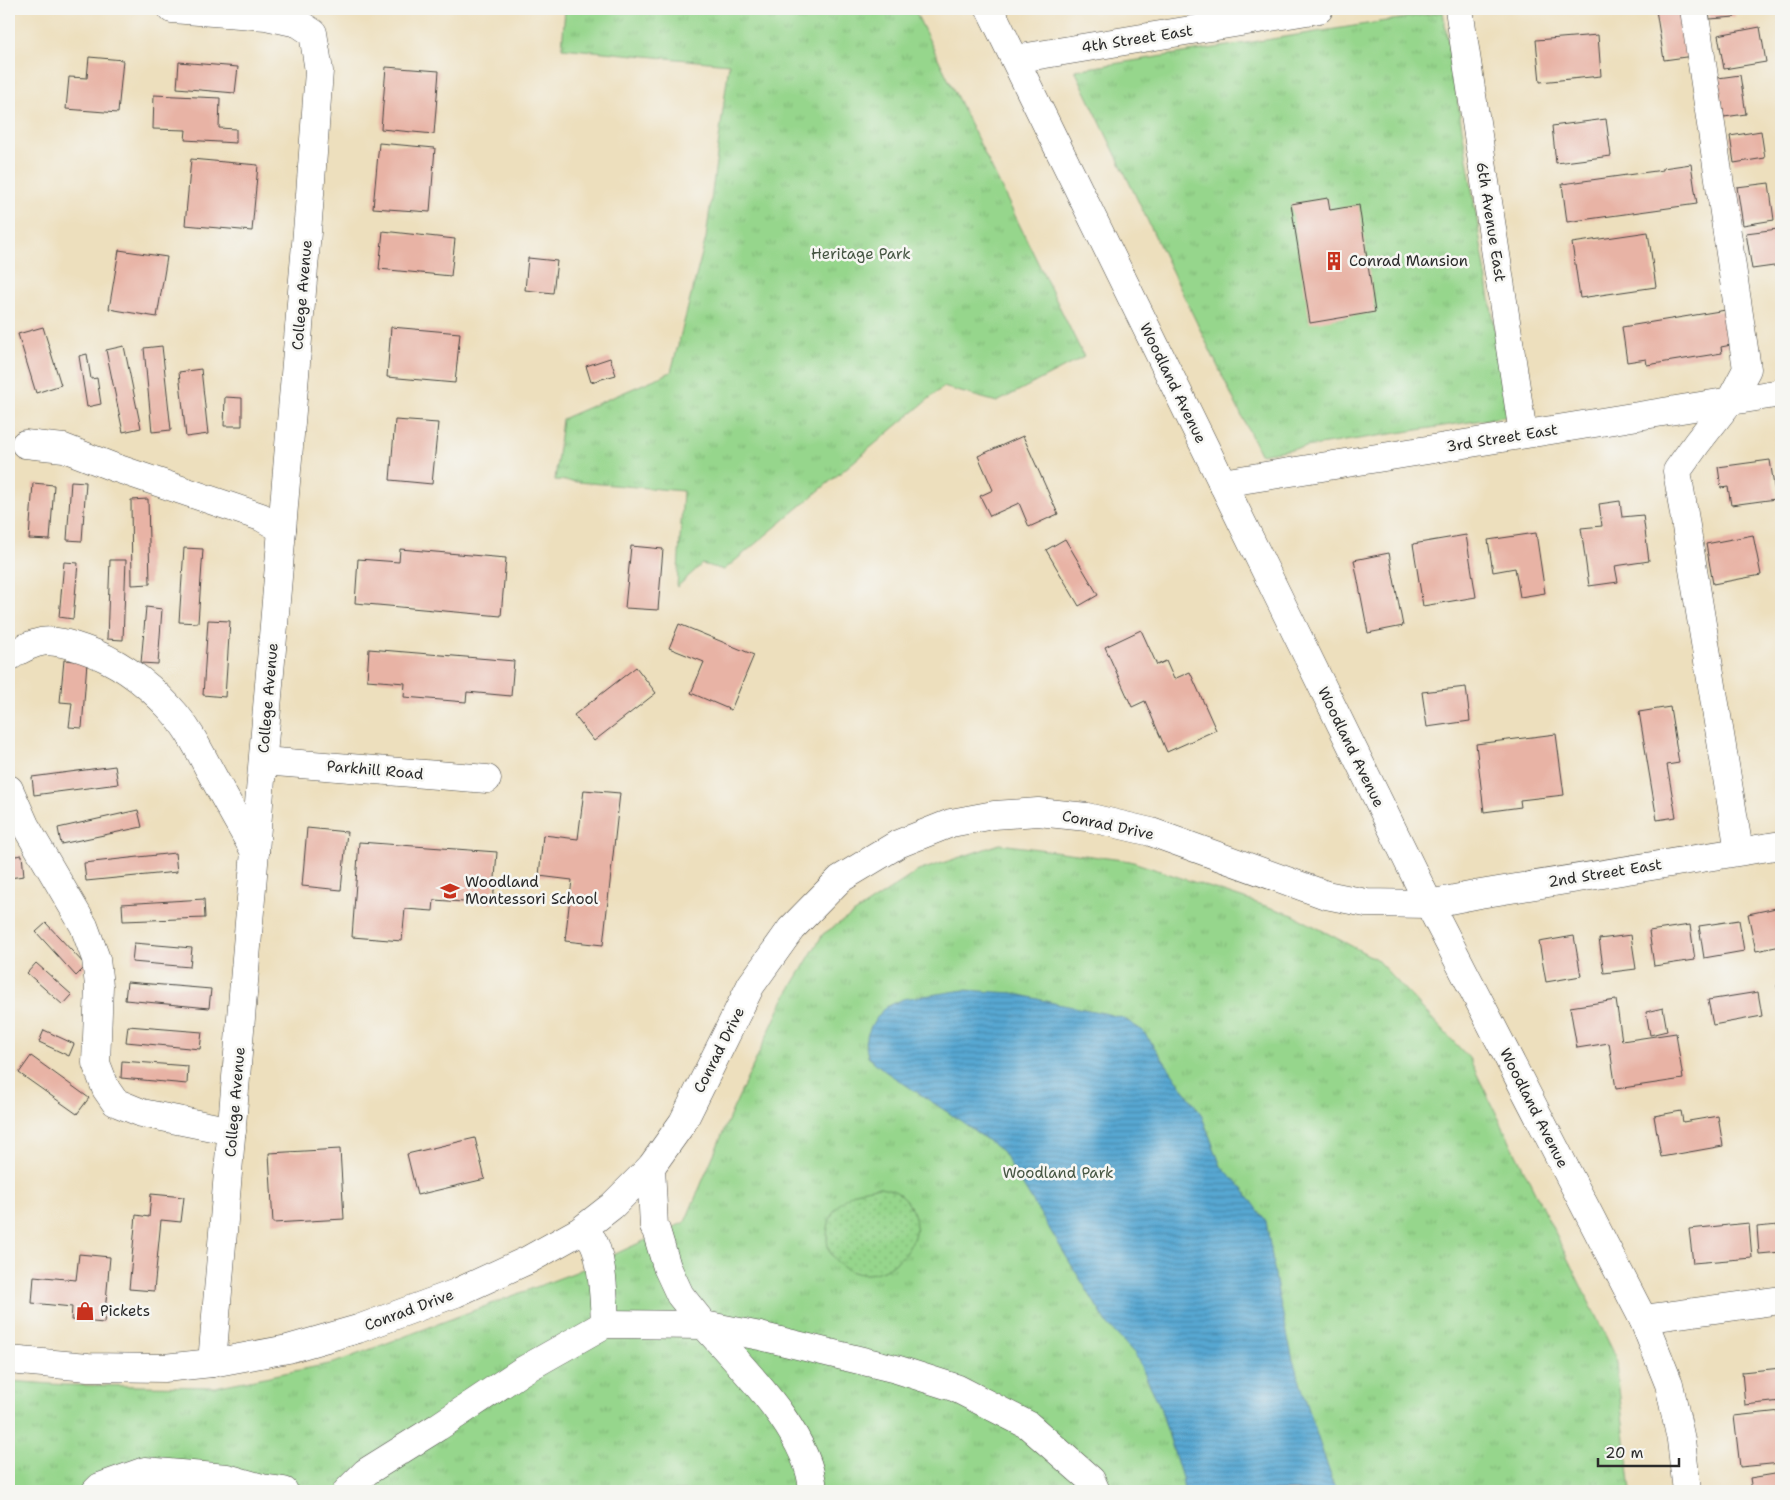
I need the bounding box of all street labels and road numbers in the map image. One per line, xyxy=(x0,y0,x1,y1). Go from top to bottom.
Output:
street label: 4th Street East xyxy=(1080,20,1194,58)
street label: 6th Avenue East xyxy=(1472,161,1510,283)
street label: College Avenue xyxy=(287,239,317,351)
street label: Woodland Avenue xyxy=(1135,319,1211,447)
street label: 3rd Street East xyxy=(1445,419,1559,457)
street label: College Avenue xyxy=(253,642,283,754)
street label: Woodland Avenue xyxy=(1313,683,1389,811)
street label: Parkhill Road xyxy=(326,756,425,784)
street label: Conrad Drive xyxy=(1060,805,1156,845)
street label: 2nd Street East xyxy=(1547,854,1663,892)
street label: Conrad Drive xyxy=(689,1004,749,1096)
street label: Woodland Avenue xyxy=(1495,1045,1573,1171)
street label: College Avenue xyxy=(220,1046,250,1158)
street label: Conrad Drive xyxy=(362,1285,456,1335)

